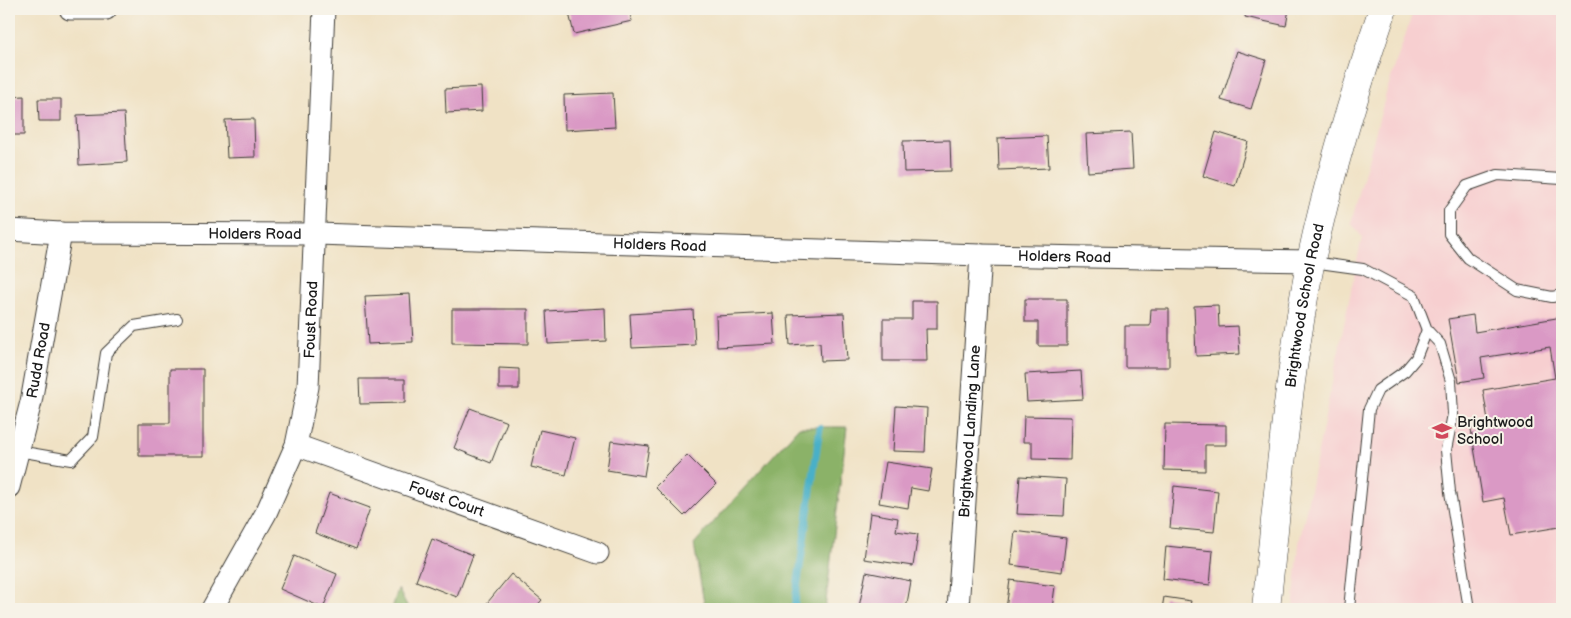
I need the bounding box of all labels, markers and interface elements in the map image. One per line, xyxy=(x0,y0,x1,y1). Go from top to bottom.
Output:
street label: Brightwood School Road xyxy=(1281,222,1328,389)
street label: Holders Road xyxy=(208,224,302,243)
street label: Holders Road xyxy=(613,234,707,256)
street label: Holders Road xyxy=(1018,246,1111,267)
street label: Foust Road xyxy=(300,281,322,359)
street label: Rudd Road xyxy=(22,321,54,400)
street label: Brightwood Landing Lane xyxy=(954,344,985,518)
place label: Brightwood School xyxy=(1457,413,1533,449)
school or university icon: Brightwood School xyxy=(1431,420,1453,442)
street label: Foust Court xyxy=(406,477,487,521)

